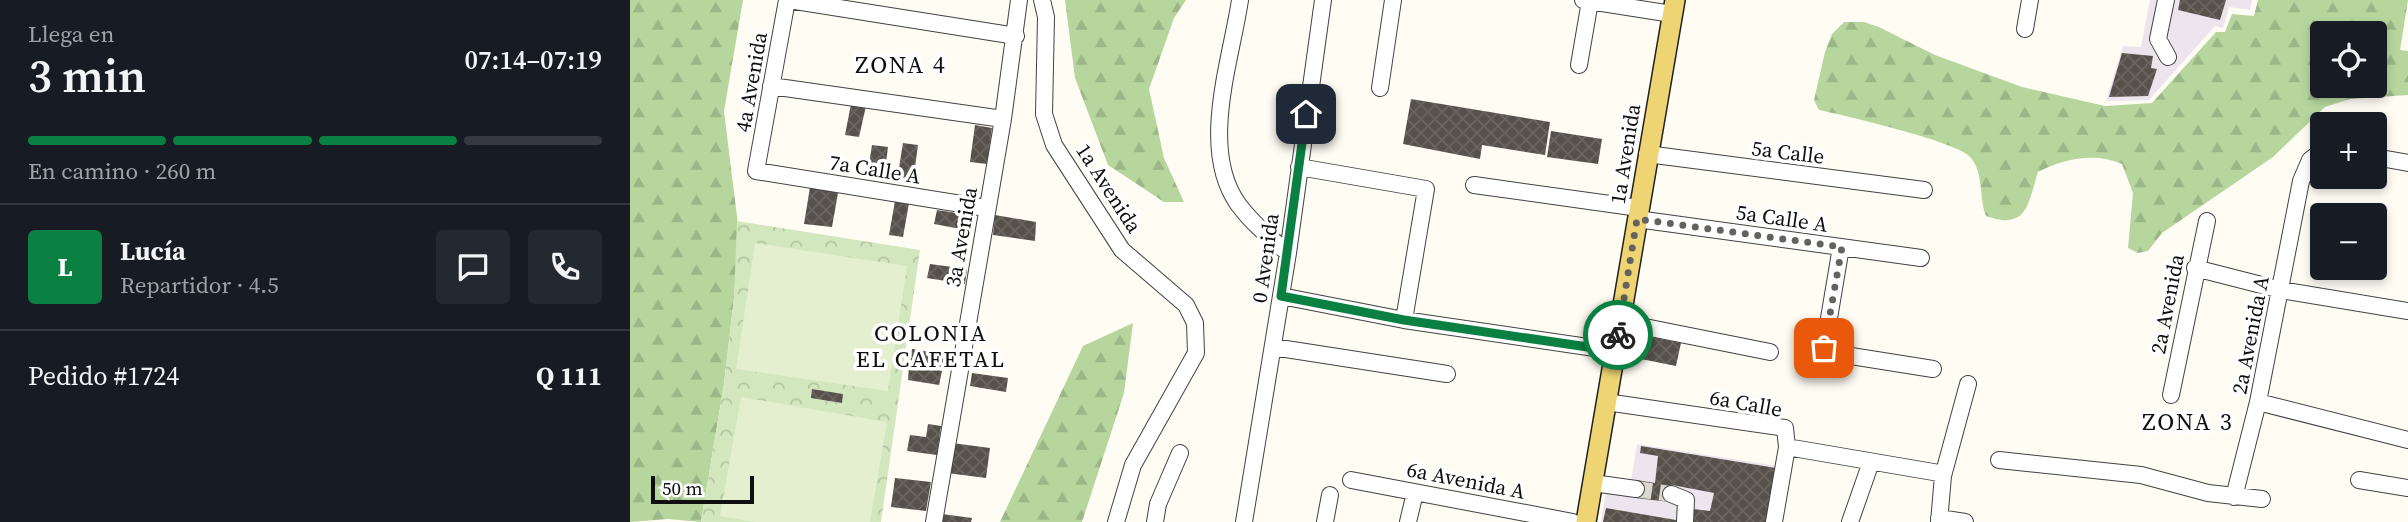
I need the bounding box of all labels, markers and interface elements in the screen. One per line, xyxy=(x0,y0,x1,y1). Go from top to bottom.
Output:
text: Llega en xyxy=(28,18,114,50)
map controls xyxy=(2310,21,2387,280)
button: locate xyxy=(2310,21,2387,98)
street label: 4a Avenida xyxy=(728,29,774,134)
text: 07:14–07:19 xyxy=(465,42,602,78)
text: 3 min xyxy=(28,44,146,107)
district label: ZONA 4 xyxy=(855,48,947,81)
pin xyxy=(1276,84,1336,144)
icon: home xyxy=(1287,95,1325,133)
street label: 1a Avenida xyxy=(1603,102,1647,206)
button: + xyxy=(2310,112,2387,189)
street label: 5a Calle xyxy=(1750,133,1826,171)
street label: 1a Avenida xyxy=(1069,138,1149,239)
street label: 7a Calle A xyxy=(827,147,923,191)
text: En camino · 260 m xyxy=(28,155,216,187)
street label: 3a Avenida xyxy=(938,184,984,289)
street label: 5a Calle A xyxy=(1734,197,1830,239)
button: − xyxy=(2310,203,2387,280)
street label: 0 Avenida xyxy=(1244,211,1286,305)
button: chat xyxy=(436,230,510,304)
button: phone xyxy=(528,230,602,304)
text: Lucía xyxy=(120,233,186,269)
text: L xyxy=(57,249,73,285)
street label: 2a Avenida xyxy=(2143,251,2191,356)
text: Repartidor · 4.5 xyxy=(120,269,279,301)
street label: 2a Avenida A xyxy=(2224,273,2276,397)
courier xyxy=(1583,300,1653,370)
icon: bike xyxy=(1599,316,1637,354)
district label: COLONIA EL CAFETAL xyxy=(856,317,1006,375)
pin xyxy=(1794,318,1854,378)
icon: bag xyxy=(1805,329,1843,367)
text: Pedido #1724 xyxy=(28,358,179,394)
text: Q 111 xyxy=(536,358,602,394)
street label: 6a Calle xyxy=(1707,382,1785,424)
district label: ZONA 3 xyxy=(2142,405,2234,438)
street label: 6a Avenida A xyxy=(1404,454,1528,506)
scale bar xyxy=(651,473,754,505)
text: 50 m xyxy=(662,475,703,501)

